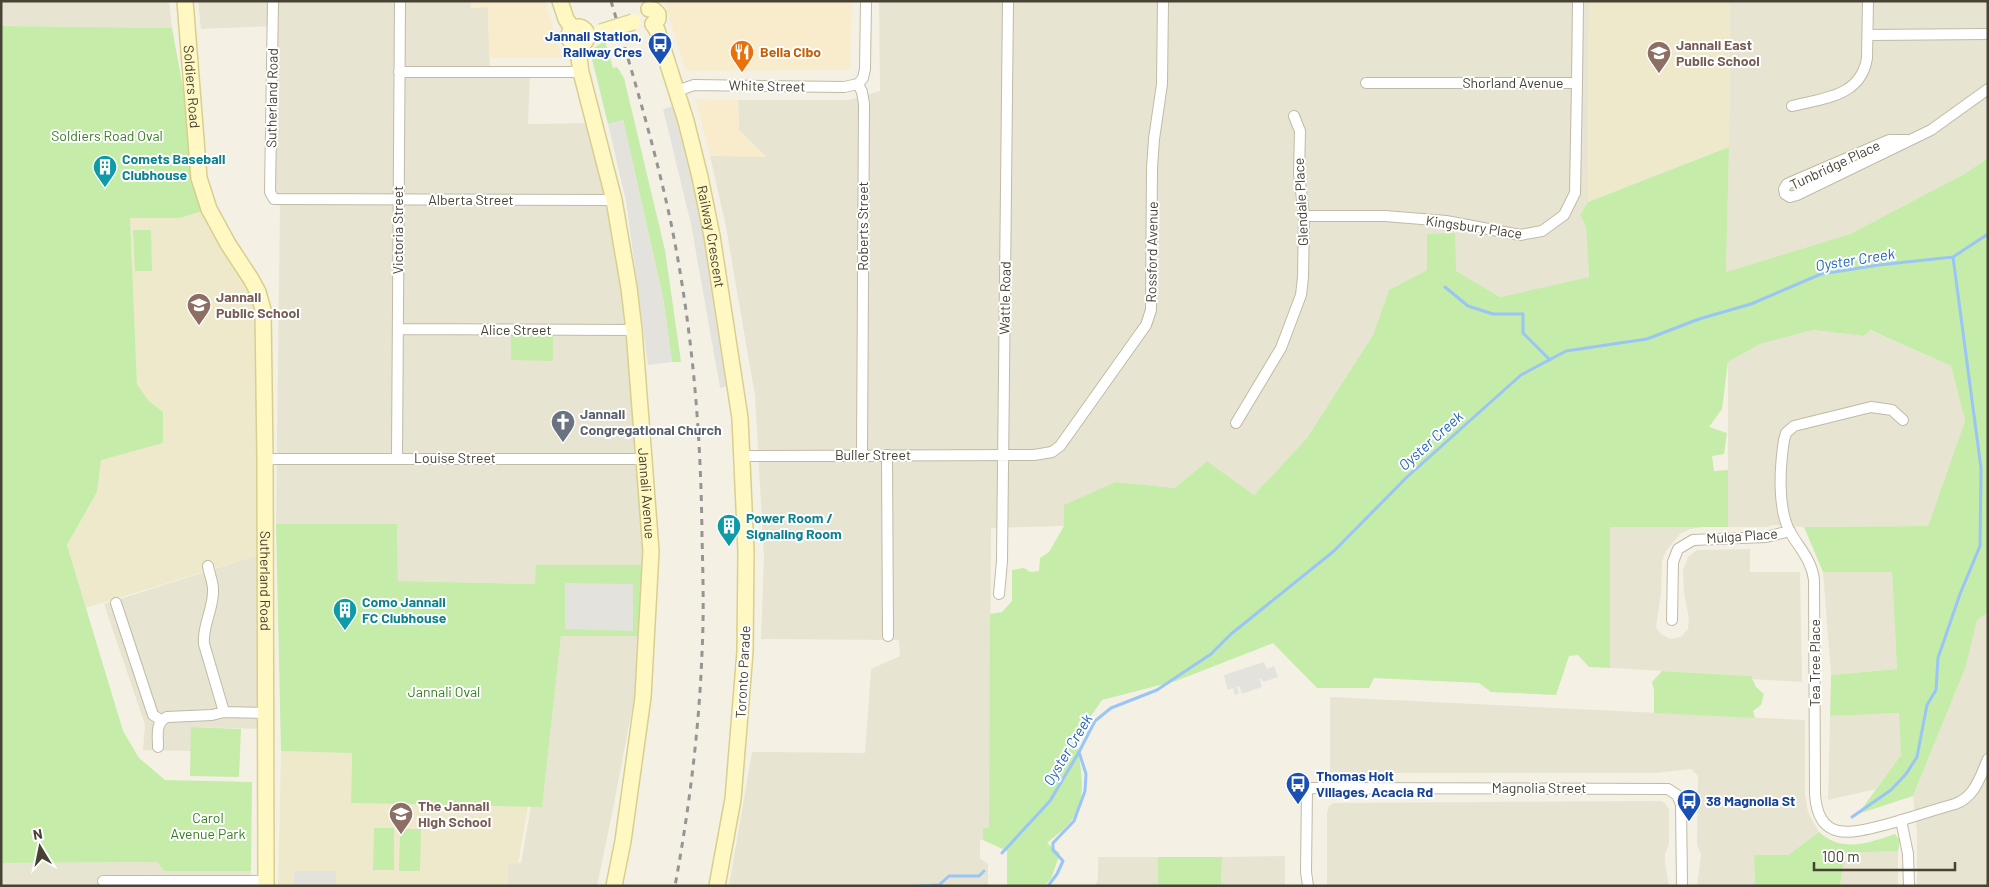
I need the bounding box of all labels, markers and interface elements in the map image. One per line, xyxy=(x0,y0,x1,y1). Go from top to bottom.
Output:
place label: Jannali Station, Railway Cres xyxy=(545,27,642,60)
bus stop icon: Jannali Station, Railway Cres xyxy=(647,31,673,65)
place label: Jannali East Public School xyxy=(1676,36,1760,69)
restaurant icon: Bella Cibo xyxy=(729,39,755,73)
school or university icon: Jannali East Public School xyxy=(1646,40,1672,74)
place label: Bella Cibo xyxy=(760,43,821,60)
street label: Soldiers Road xyxy=(181,44,204,129)
street label: Sutherland Road xyxy=(262,48,281,148)
street label: Shorland Avenue xyxy=(1462,74,1564,91)
street label: White Street xyxy=(728,76,806,95)
park label: Soldiers Road Oval xyxy=(51,127,163,144)
street label: Tunbridge Place xyxy=(1787,136,1883,193)
place label: Comets Baseball Clubhouse xyxy=(122,150,225,183)
building icon: Comets Baseball Clubhouse xyxy=(92,154,118,188)
street label: Glendale Place xyxy=(1290,157,1311,247)
street label: Roberts Street xyxy=(854,181,871,271)
street label: Railway Crescent xyxy=(694,184,729,289)
street label: Victoria Street xyxy=(389,186,406,274)
street label: Alberta Street xyxy=(428,191,514,208)
street label: Rossford Avenue xyxy=(1142,201,1161,303)
street label: Kingsbury Place xyxy=(1425,211,1523,242)
water label: Oyster Creek xyxy=(1814,244,1897,274)
street label: Wattle Road xyxy=(995,261,1014,335)
place label: Jannali Public School xyxy=(216,288,300,321)
school or university icon: Jannali Public School xyxy=(186,292,212,326)
street label: Alice Street xyxy=(480,321,552,338)
place label: Jannali Congregational Church xyxy=(580,405,722,438)
water label: Oyster Creek xyxy=(1395,406,1467,474)
church icon: Jannali Congregational Church xyxy=(550,409,576,443)
street label: Buller Street xyxy=(835,446,911,463)
street label: Jannali Avenue xyxy=(635,447,659,540)
street label: Louise Street xyxy=(414,449,496,466)
place label: Power Room / Signaling Room xyxy=(746,509,842,542)
building icon: Power Room / Signaling Room xyxy=(716,513,742,547)
street label: Mulga Place xyxy=(1706,525,1778,546)
street label: Sutherland Road xyxy=(257,531,274,631)
place label: Como Jannali FC Clubhouse xyxy=(362,593,447,626)
building icon: Como Jannali FC Clubhouse xyxy=(332,597,358,631)
street label: Tea Tree Place xyxy=(1806,619,1823,707)
street label: Toronto Parade xyxy=(732,625,753,719)
park label: Jannali Oval xyxy=(408,683,480,700)
water label: Oyster Creek xyxy=(1039,710,1096,788)
place label: Thomas Holt Villages, Acacia Rd xyxy=(1316,767,1433,800)
bus stop icon: Thomas Holt Villages, Acacia Rd xyxy=(1285,771,1311,805)
street label: Magnolia Street xyxy=(1492,779,1586,796)
bus stop icon: 38 Magnolia St xyxy=(1676,788,1702,822)
place label: 38 Magnolia St xyxy=(1706,792,1795,809)
place label: The Jannali High School xyxy=(418,797,491,830)
school or university icon: The Jannali High School xyxy=(388,801,414,835)
park label: Carol Avenue Park xyxy=(171,809,245,842)
north arrow xyxy=(15,822,65,872)
text: N xyxy=(32,825,44,843)
scale bar xyxy=(1814,840,1955,872)
text: 100 m xyxy=(1822,847,1860,865)

